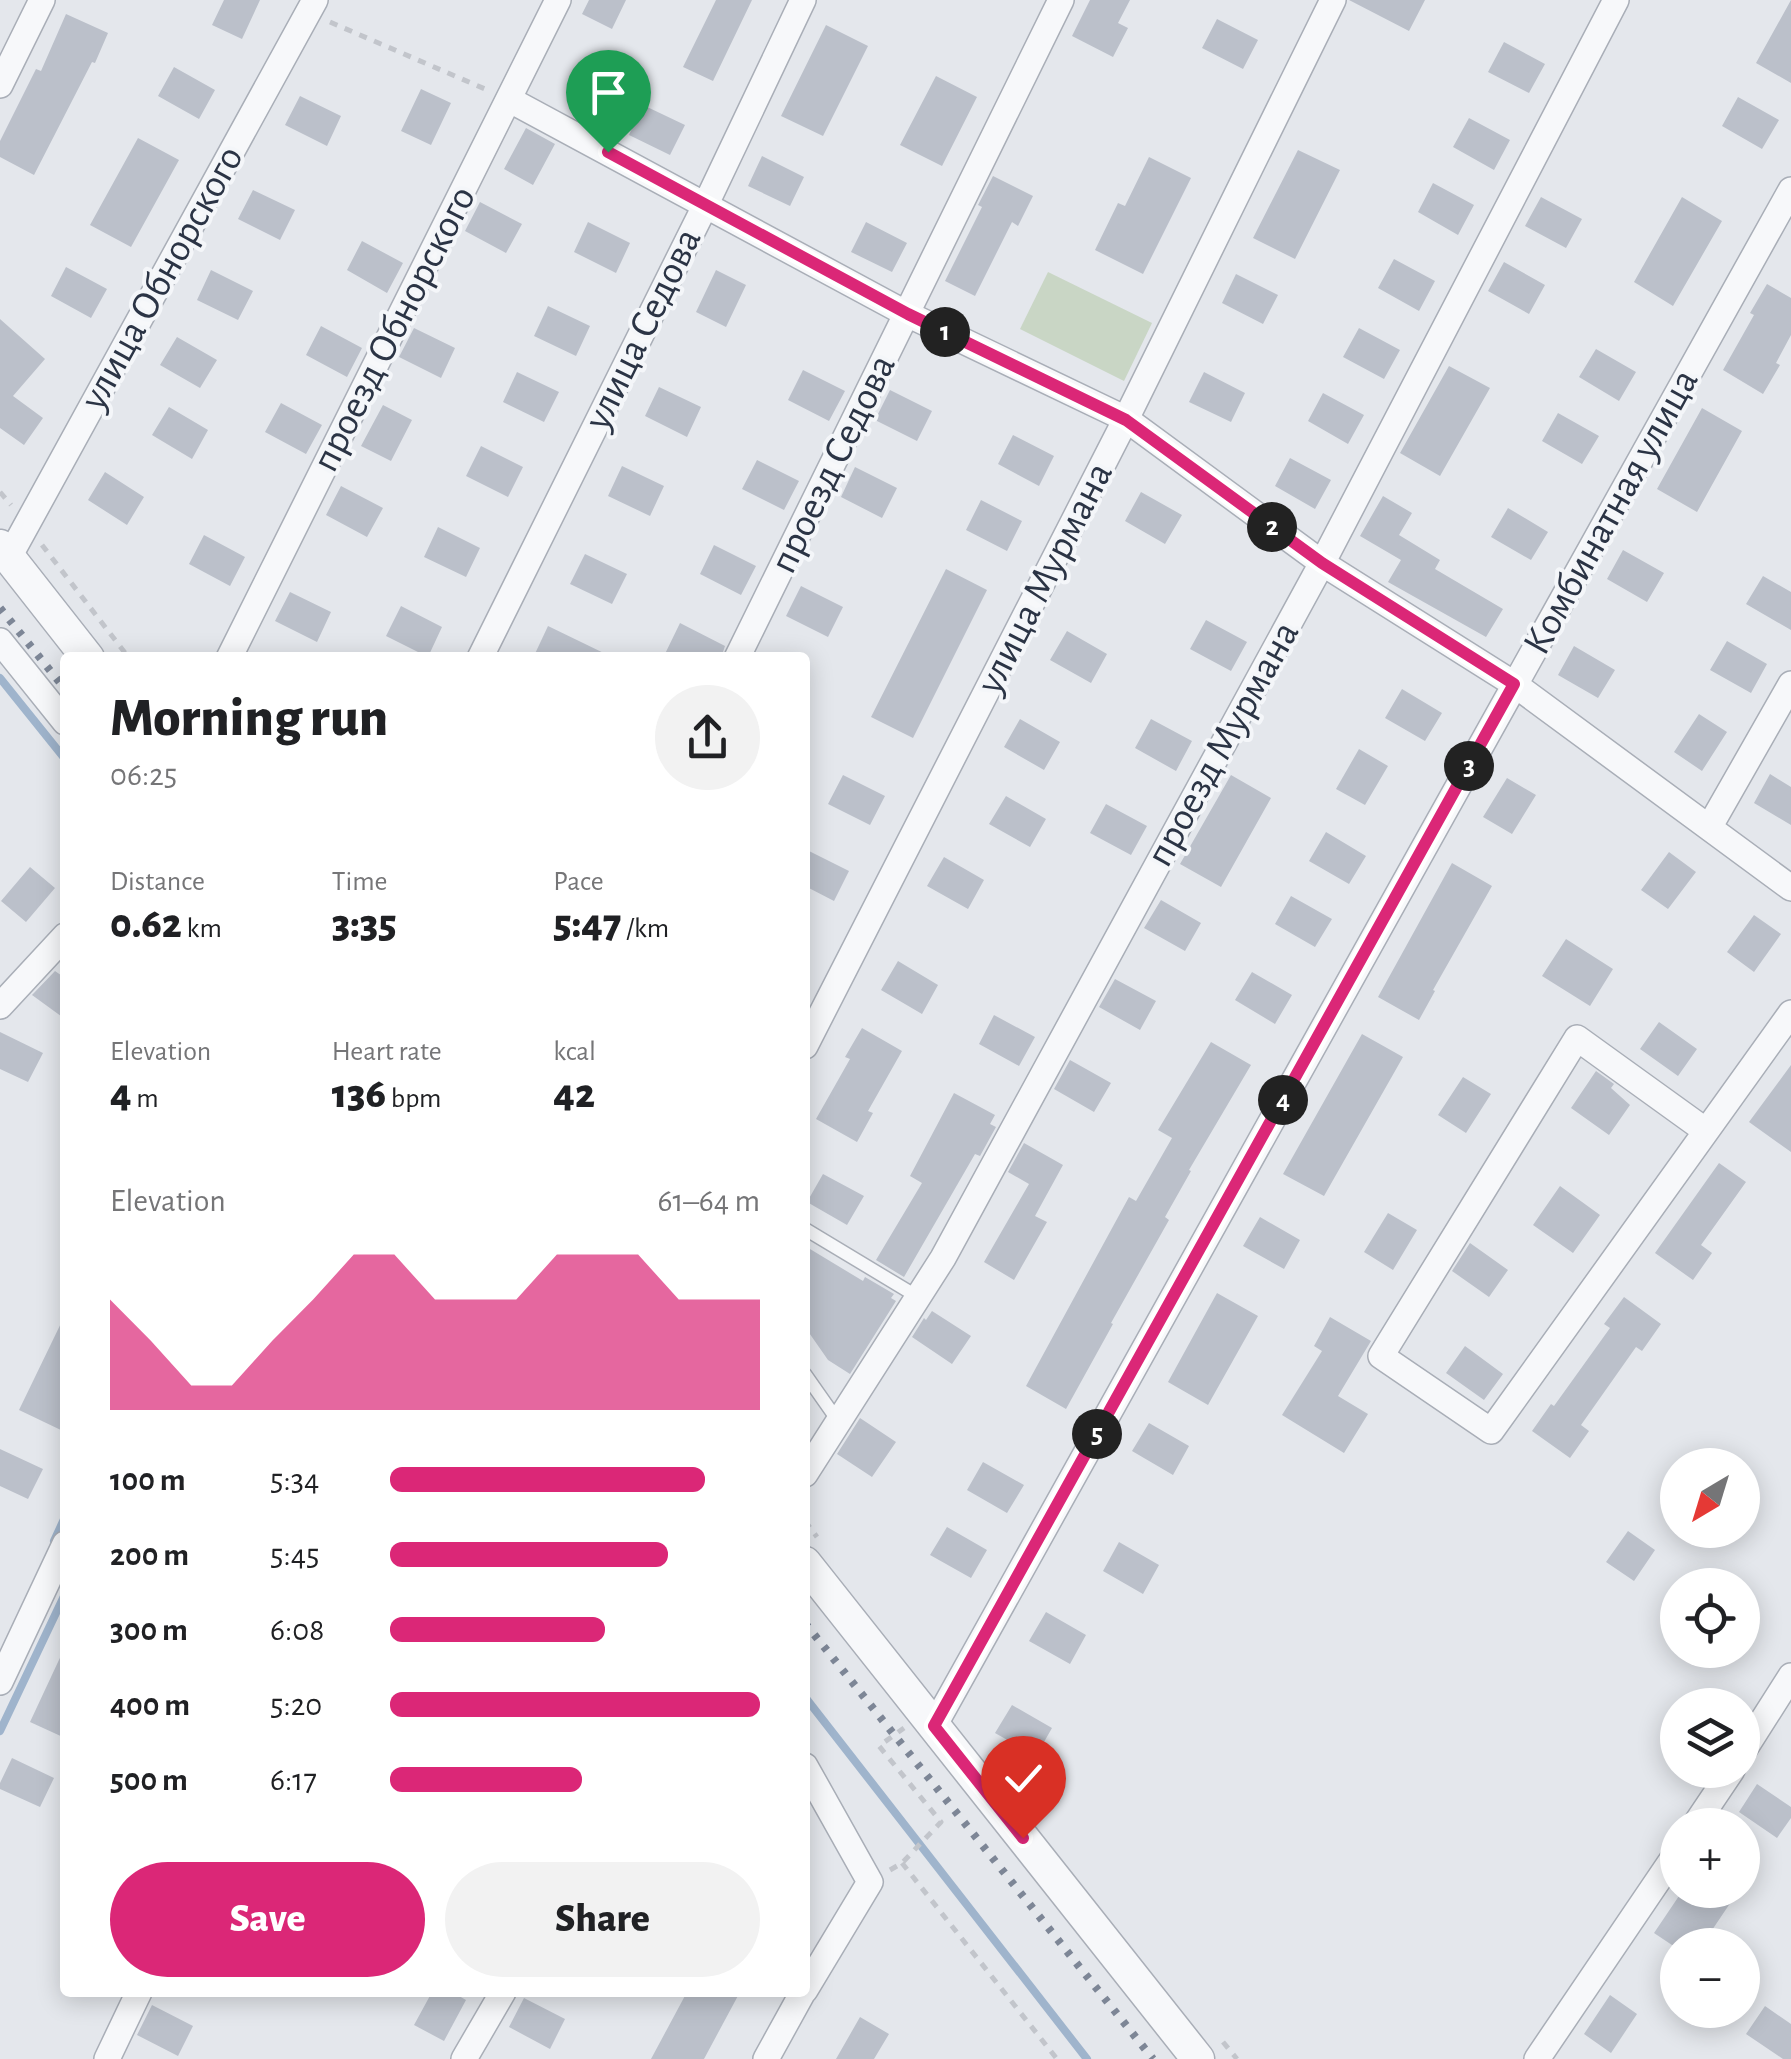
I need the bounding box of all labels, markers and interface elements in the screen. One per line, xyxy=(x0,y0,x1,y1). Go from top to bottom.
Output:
pin xyxy=(566,50,651,153)
icon: arrive xyxy=(581,65,636,120)
street label: улица Обнорского xyxy=(73,140,251,417)
street label: проезд Обнорского xyxy=(305,180,483,478)
street label: улица Седова xyxy=(577,222,709,437)
pin: 1 xyxy=(920,307,970,357)
text: 1 xyxy=(940,318,950,346)
street label: проезд Седова xyxy=(763,348,903,580)
street label: Комбинатная улица xyxy=(1516,363,1706,661)
street label: улица Мурмана xyxy=(969,456,1120,701)
pin: 2 xyxy=(1247,502,1297,552)
text: 2 xyxy=(1265,513,1279,541)
street label: проезд Мурмана xyxy=(1139,615,1307,873)
button: share xyxy=(655,685,760,790)
text: Morning run xyxy=(110,691,388,746)
pin: 3 xyxy=(1444,741,1494,791)
text: 3 xyxy=(1463,752,1475,780)
text: 06:25 xyxy=(110,759,177,791)
text: Distance xyxy=(110,868,205,896)
text: Time xyxy=(332,868,387,896)
text: Pace xyxy=(553,868,604,896)
text: 0.62 xyxy=(110,903,182,945)
text: 3:35 xyxy=(332,903,397,945)
text: 5:47 xyxy=(553,903,621,945)
text: km xyxy=(182,915,222,943)
text: /km xyxy=(621,915,669,943)
text: Elevation xyxy=(110,1038,211,1066)
text: Heart rate xyxy=(332,1038,442,1066)
text: kcal xyxy=(553,1038,596,1066)
text: 4 xyxy=(110,1073,132,1115)
text: 136 xyxy=(332,1073,386,1115)
text: 42 xyxy=(553,1073,595,1115)
pin: 4 xyxy=(1258,1075,1308,1125)
text: m xyxy=(132,1085,159,1113)
text: bpm xyxy=(386,1085,442,1113)
text: 4 xyxy=(1276,1086,1290,1114)
text: Elevation xyxy=(110,1185,226,1217)
text: 61–64 m xyxy=(657,1185,760,1217)
pin: 5 xyxy=(1072,1409,1122,1459)
text: 5 xyxy=(1091,1420,1103,1448)
north arrow xyxy=(1660,1448,1760,1548)
map controls xyxy=(1660,1448,1760,2028)
text: 100 m xyxy=(110,1464,186,1496)
text: 5:34 xyxy=(270,1464,319,1496)
text: 200 m xyxy=(110,1539,189,1571)
text: 5:45 xyxy=(270,1539,319,1571)
button: locate xyxy=(1660,1568,1760,1668)
text: 300 m xyxy=(110,1614,188,1646)
text: 6:08 xyxy=(270,1614,324,1646)
button: layers xyxy=(1660,1688,1760,1788)
text: 400 m xyxy=(110,1689,190,1721)
text: 5:20 xyxy=(270,1689,322,1721)
pin xyxy=(981,1736,1066,1839)
icon: check xyxy=(996,1751,1051,1806)
text: 500 m xyxy=(110,1764,188,1796)
text: 6:17 xyxy=(270,1764,317,1796)
button: + xyxy=(1660,1808,1760,1908)
button: Save xyxy=(110,1862,425,1977)
button: Share xyxy=(445,1862,760,1977)
button: − xyxy=(1660,1928,1760,2028)

